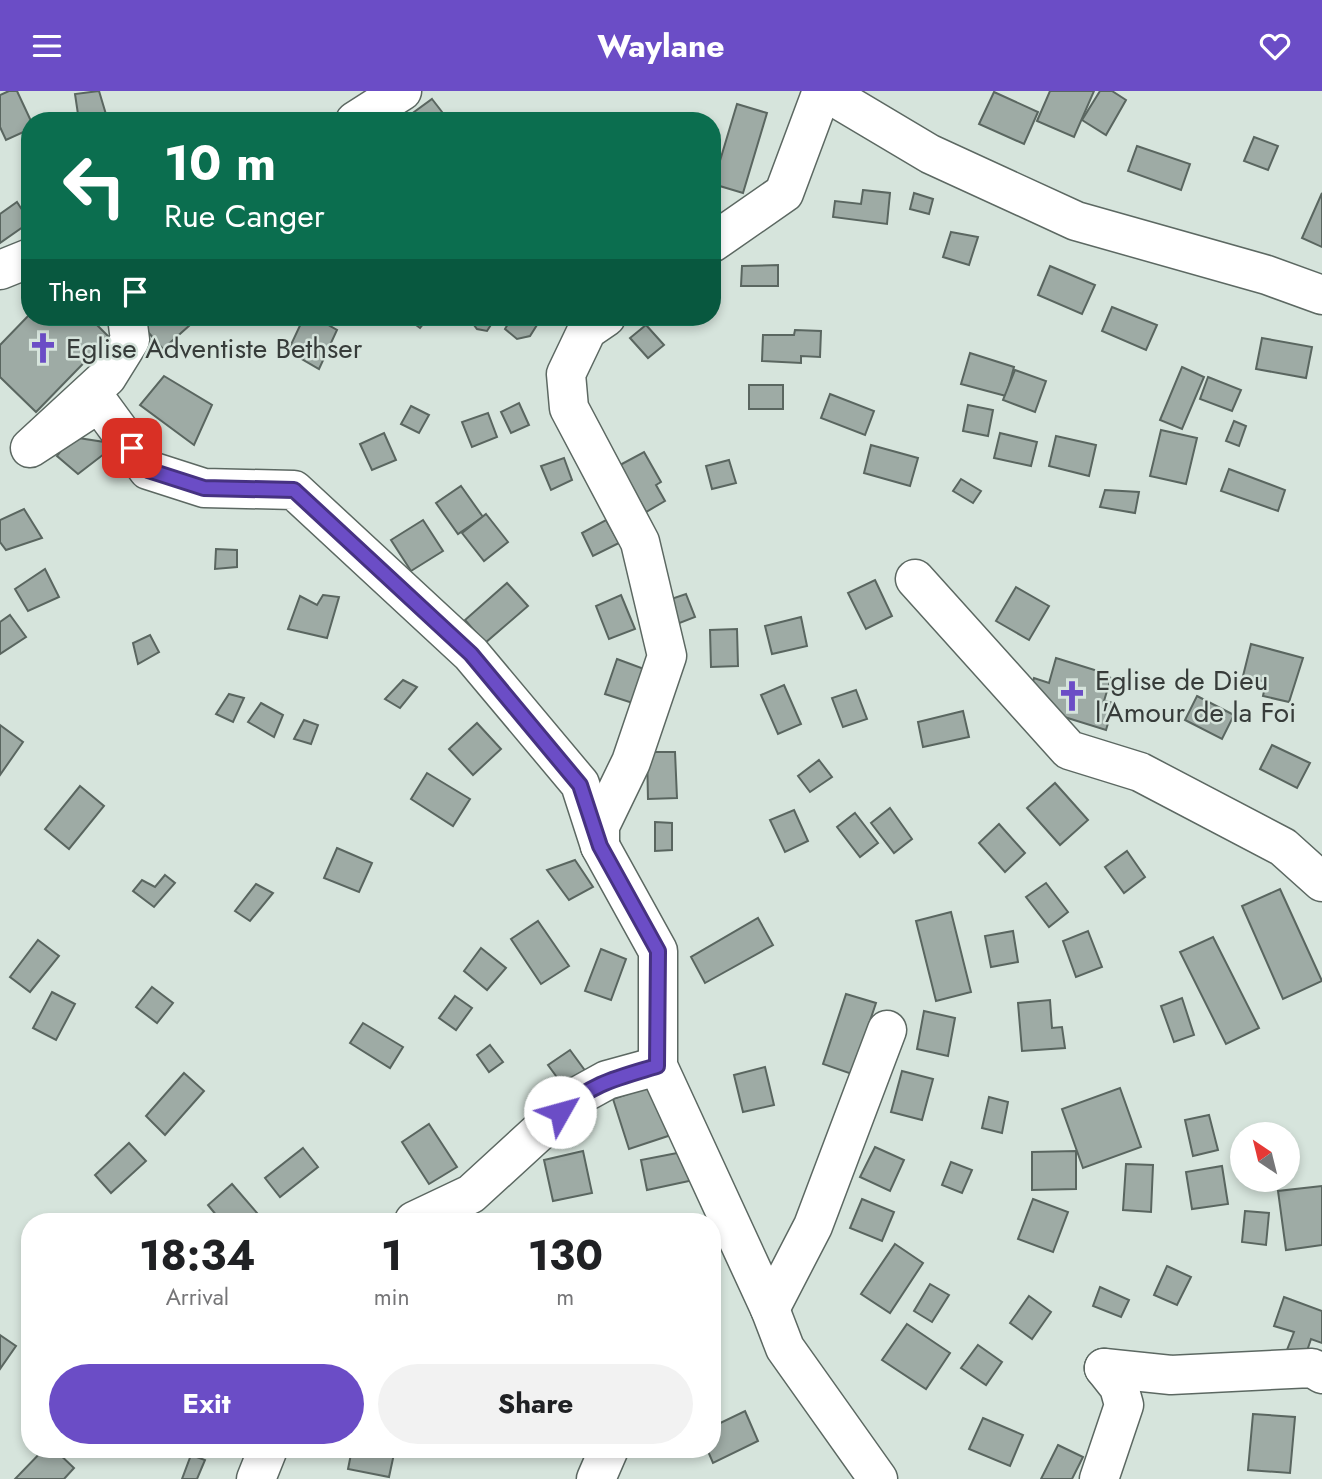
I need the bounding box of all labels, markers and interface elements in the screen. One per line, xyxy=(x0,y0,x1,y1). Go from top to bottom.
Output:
text: Waylane xyxy=(597,23,725,69)
icon: menu xyxy=(28,27,66,65)
icon: heart xyxy=(1256,27,1294,65)
text: 10 m xyxy=(164,128,276,198)
icon: left xyxy=(49,140,140,231)
text: Rue Canger xyxy=(164,193,325,239)
text: Then xyxy=(49,273,102,311)
icon: arrive xyxy=(116,273,154,311)
place label: Eglise Adventiste Bethser xyxy=(66,328,363,369)
church icon: Eglise Adventiste Bethser xyxy=(26,331,60,365)
pin xyxy=(102,418,162,478)
icon: arrive xyxy=(113,429,151,467)
place label: Eglise de Dieu l'Amour de la Foi xyxy=(1095,660,1296,733)
church icon: Eglise de Dieu l'Amour de la Foi xyxy=(1055,679,1089,713)
position arrow xyxy=(523,1075,597,1149)
north arrow xyxy=(1230,1122,1300,1192)
map controls xyxy=(1230,1122,1300,1192)
text: 18:34 xyxy=(139,1225,256,1286)
text: 1 xyxy=(381,1225,402,1286)
text: 130 xyxy=(528,1225,603,1286)
text: Arrival xyxy=(166,1280,229,1314)
text: min xyxy=(374,1280,410,1314)
text: m xyxy=(556,1280,574,1314)
button: Exit xyxy=(49,1364,364,1444)
button: Share xyxy=(378,1364,693,1444)

